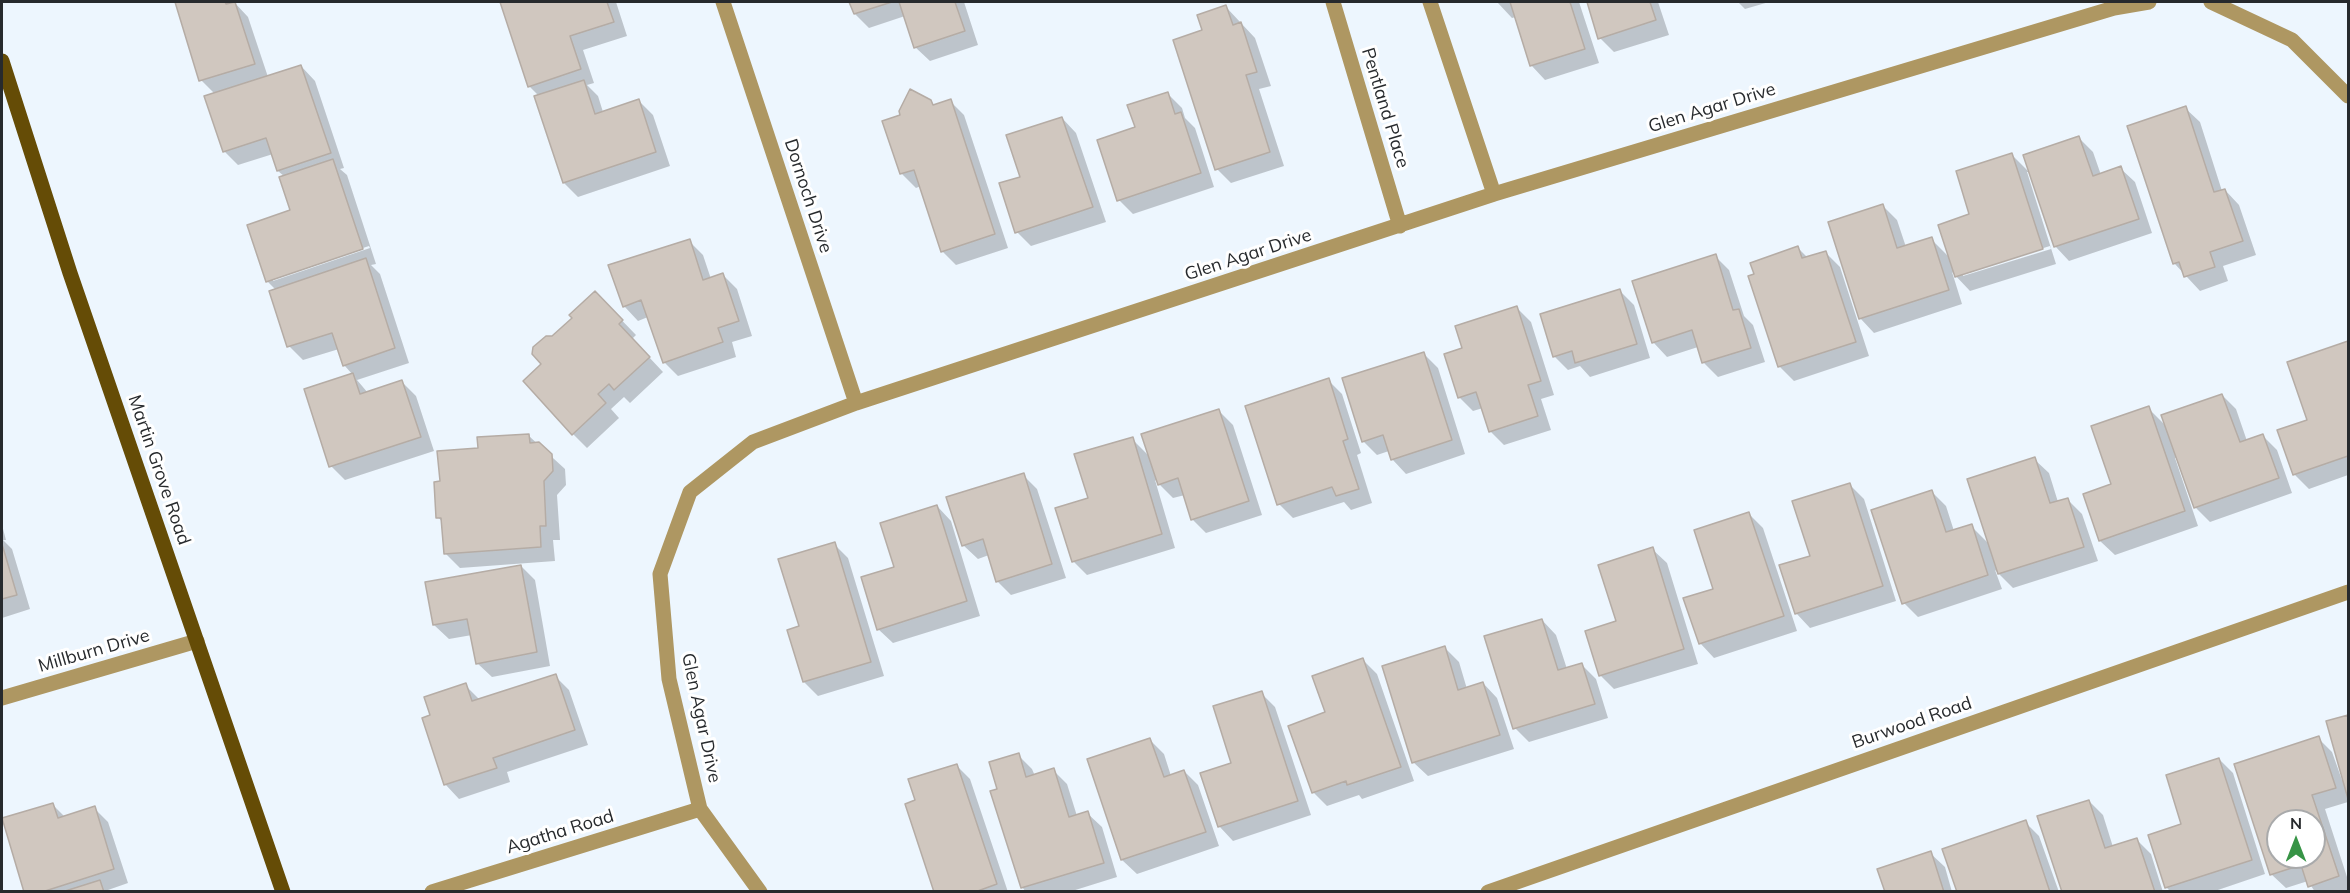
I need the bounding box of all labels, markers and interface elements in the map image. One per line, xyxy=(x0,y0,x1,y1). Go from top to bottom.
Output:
street label: Pentland Place xyxy=(1356,45,1414,171)
street label: Glen Agar Drive xyxy=(1646,78,1778,138)
street label: Dornoch Drive xyxy=(779,136,837,256)
street label: Glen Agar Drive xyxy=(1182,224,1314,286)
street label: Martin Grove Road xyxy=(123,392,195,548)
street label: Millburn Drive xyxy=(36,625,152,677)
street label: Glen Agar Drive xyxy=(677,651,725,785)
street label: Burwood Road xyxy=(1849,692,1975,754)
street label: Agatha Road xyxy=(504,805,616,859)
north arrow xyxy=(2266,809,2326,869)
text: N xyxy=(2290,813,2302,833)

